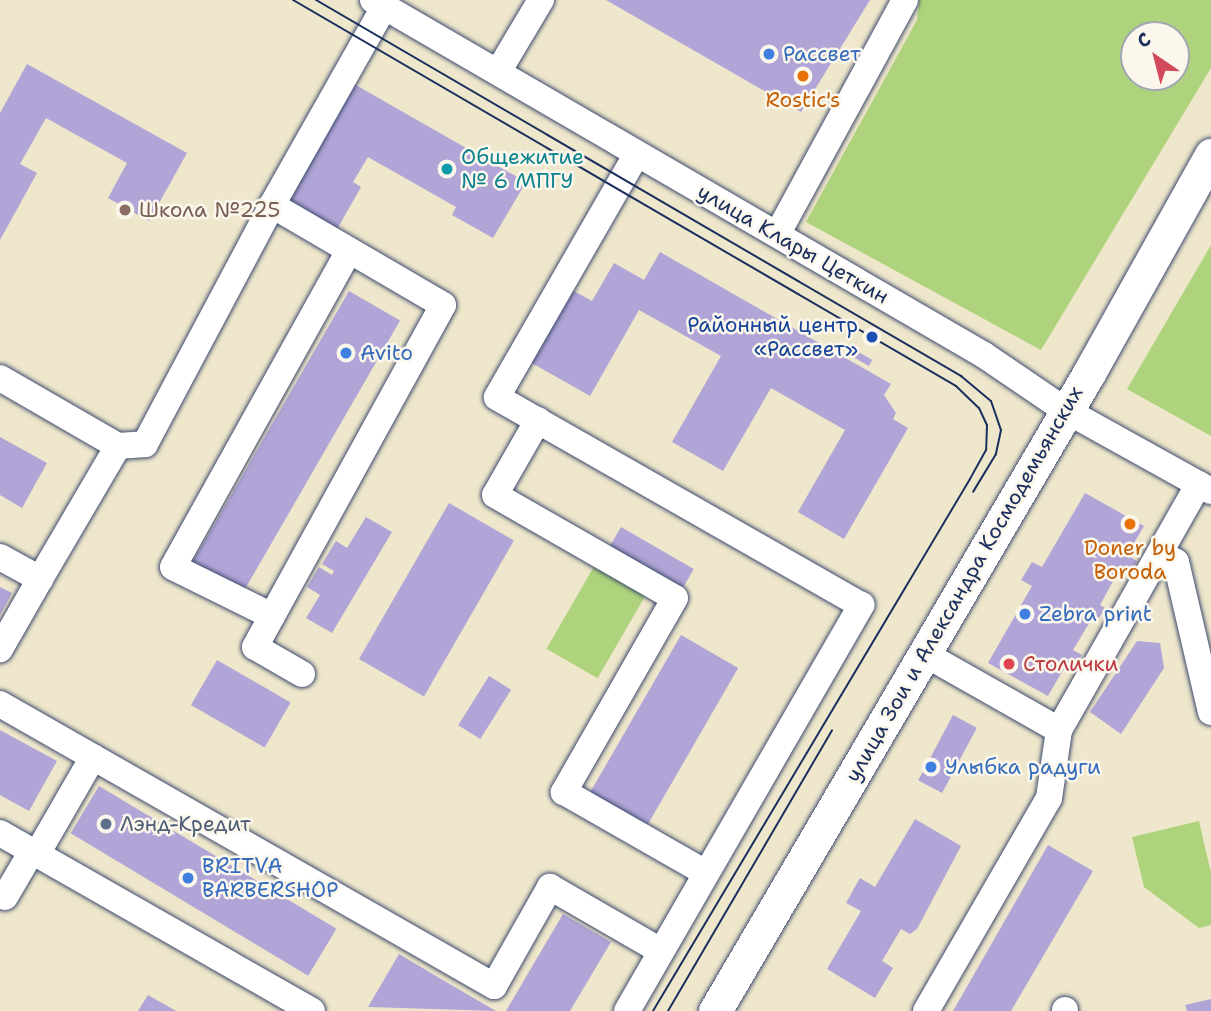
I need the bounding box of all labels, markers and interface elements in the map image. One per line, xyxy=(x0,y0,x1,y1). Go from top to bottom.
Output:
north arrow xyxy=(1120,21,1190,91)
text: С xyxy=(1132,26,1156,54)
place label: Рассвет xyxy=(783,41,861,67)
marker: Рассвет xyxy=(761,46,777,62)
marker: Rostic's xyxy=(795,68,811,84)
place label: Rostic's xyxy=(766,87,840,113)
place label: Общежитие № 6 МПГУ xyxy=(461,144,584,194)
marker: Общежитие № 6 МПГУ xyxy=(439,161,455,177)
street label: улица Клары Цеткин xyxy=(693,179,893,309)
place label: Школа №225 xyxy=(139,197,280,223)
marker: Школа №225 xyxy=(117,202,133,218)
place label: Районный центр «Рассвет» xyxy=(687,312,858,362)
marker: Районный центр «Рассвет» xyxy=(864,329,880,345)
place label: Avito xyxy=(360,340,413,366)
marker: Avito xyxy=(338,345,354,361)
street label: улица Зои и Александра Космодемьянских xyxy=(840,382,1088,786)
marker: Doner by Boroda xyxy=(1122,516,1138,532)
place label: Doner by Boroda xyxy=(1084,535,1176,585)
place label: Zebra print xyxy=(1039,601,1152,627)
marker: Zebra print xyxy=(1017,606,1033,622)
place label: Столички xyxy=(1023,651,1118,677)
marker: Столички xyxy=(1001,656,1017,672)
place label: Улыбка радуги xyxy=(945,754,1101,780)
marker: Улыбка радуги xyxy=(923,759,939,775)
place label: Лэнд-Кредит xyxy=(120,811,251,837)
marker: Лэнд-Кредит xyxy=(98,816,114,832)
place label: BRITVA BARBERSHOP xyxy=(202,853,338,903)
marker: BRITVA BARBERSHOP xyxy=(180,870,196,886)

